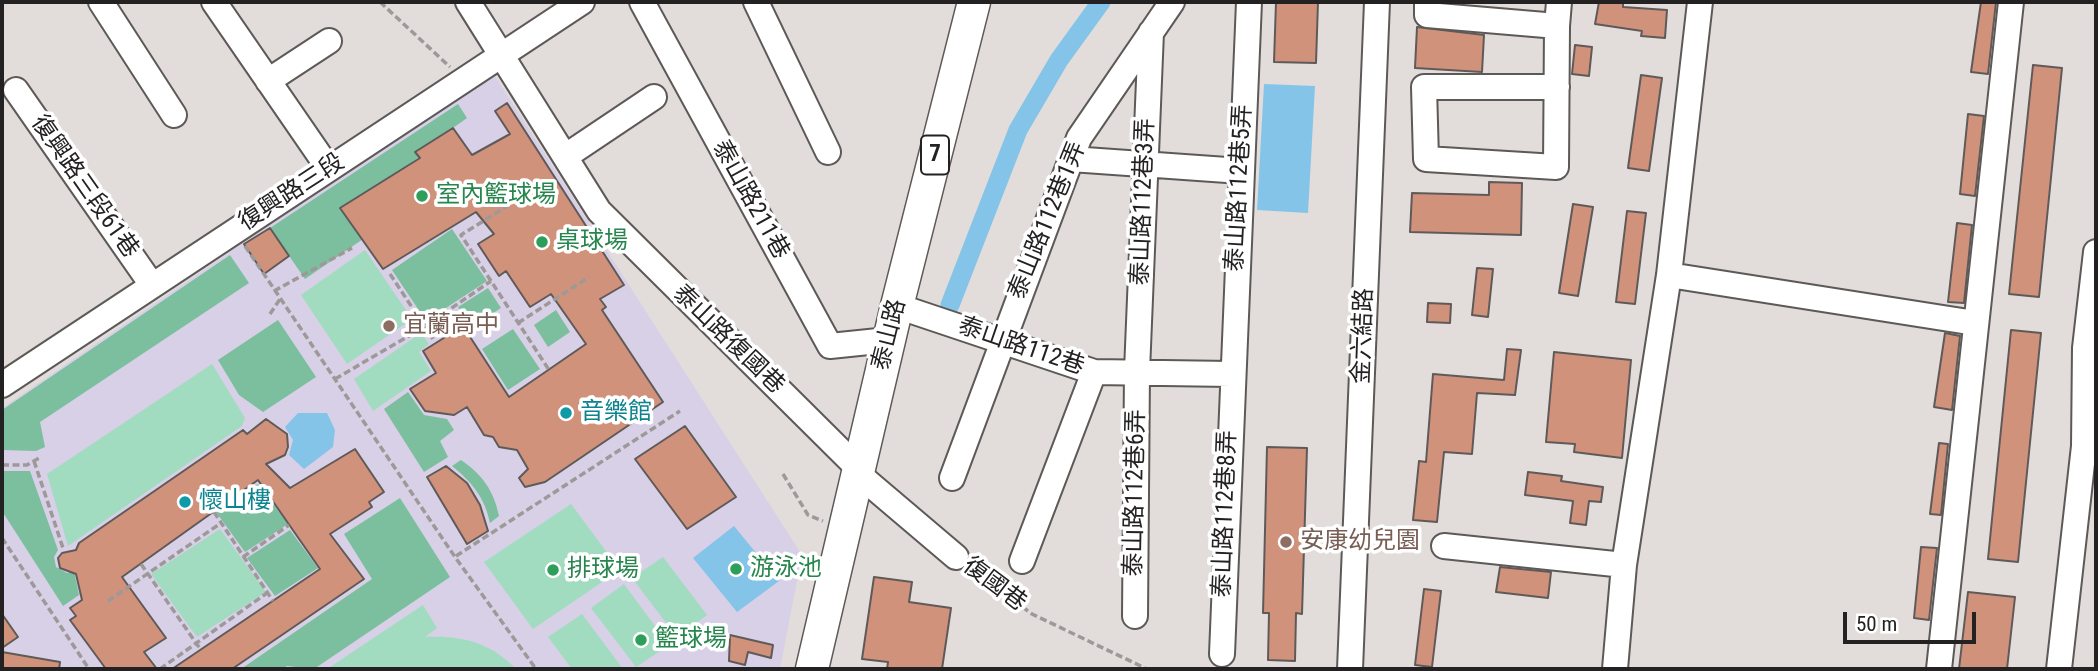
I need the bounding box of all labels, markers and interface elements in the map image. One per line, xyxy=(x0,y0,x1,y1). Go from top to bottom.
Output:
street label: 泰山路112巷5弄 xyxy=(1221,104,1259,272)
street label: 復興路三段61巷 xyxy=(24,110,144,264)
street label: 泰山路112巷3弄 xyxy=(1127,118,1161,286)
street label: 泰山路211巷 xyxy=(706,135,794,265)
road number: 7 xyxy=(921,136,949,174)
street label: 泰山路112巷1弄 xyxy=(1003,138,1093,304)
street label: 復興路三段 xyxy=(234,148,350,238)
place label: 室內籃球場 xyxy=(436,182,556,210)
marker: 室內籃球場 xyxy=(414,188,430,204)
place label: 桌球場 xyxy=(556,228,628,256)
marker: 桌球場 xyxy=(534,234,550,250)
street label: 泰山路復國巷 xyxy=(666,280,790,400)
street label: 金六結路 xyxy=(1348,288,1380,384)
street label: 泰山路 xyxy=(867,297,913,373)
place label: 宜蘭高中 xyxy=(403,312,499,340)
street label: 泰山路112巷 xyxy=(954,312,1088,382)
marker: 宜蘭高中 xyxy=(381,318,397,334)
place label: 音樂館 xyxy=(580,399,652,427)
marker: 音樂館 xyxy=(558,405,574,421)
street label: 泰山路112巷6弄 xyxy=(1120,409,1152,577)
street label: 泰山路112巷8弄 xyxy=(1209,430,1243,598)
place label: 懷山樓 xyxy=(199,488,271,516)
marker: 懷山樓 xyxy=(177,494,193,510)
place label: 安康幼兒園 xyxy=(1300,528,1420,556)
marker: 安康幼兒園 xyxy=(1278,534,1294,550)
street label: 復國巷 xyxy=(957,552,1031,618)
place label: 游泳池 xyxy=(750,555,822,583)
place label: 排球場 xyxy=(567,556,639,584)
marker: 游泳池 xyxy=(728,561,744,577)
marker: 排球場 xyxy=(545,562,561,578)
scale bar xyxy=(1846,598,1979,642)
text: 50 m xyxy=(1856,612,1897,636)
place label: 籃球場 xyxy=(655,626,727,654)
marker: 籃球場 xyxy=(633,632,649,648)

